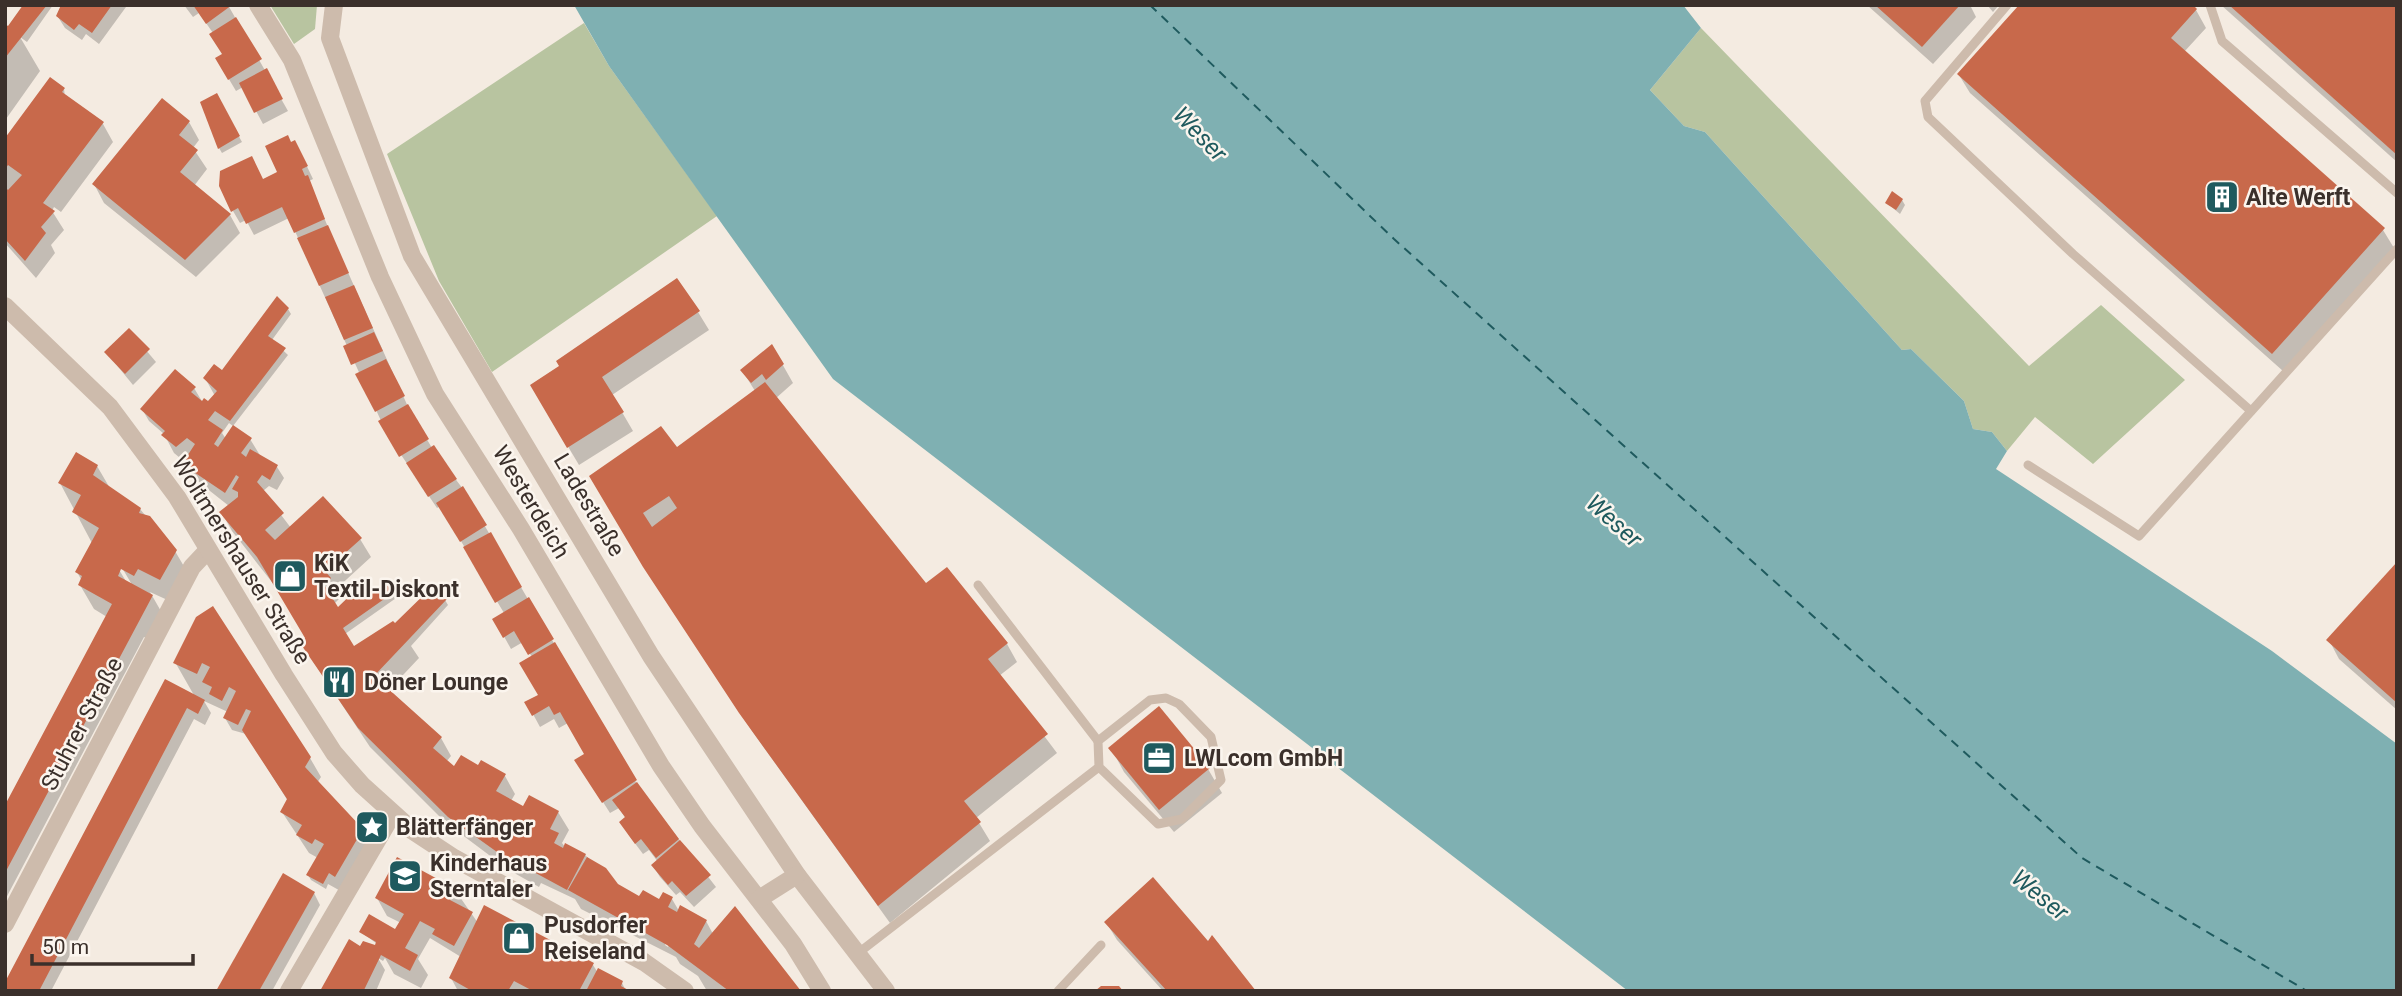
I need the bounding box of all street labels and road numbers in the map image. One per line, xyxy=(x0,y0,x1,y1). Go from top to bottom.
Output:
street label: Westerdeich xyxy=(487,441,575,563)
street label: Ladestraße xyxy=(548,449,630,561)
street label: Woltmershauser Straße xyxy=(166,451,316,669)
street label: Stuhrer Straße xyxy=(36,653,128,795)

